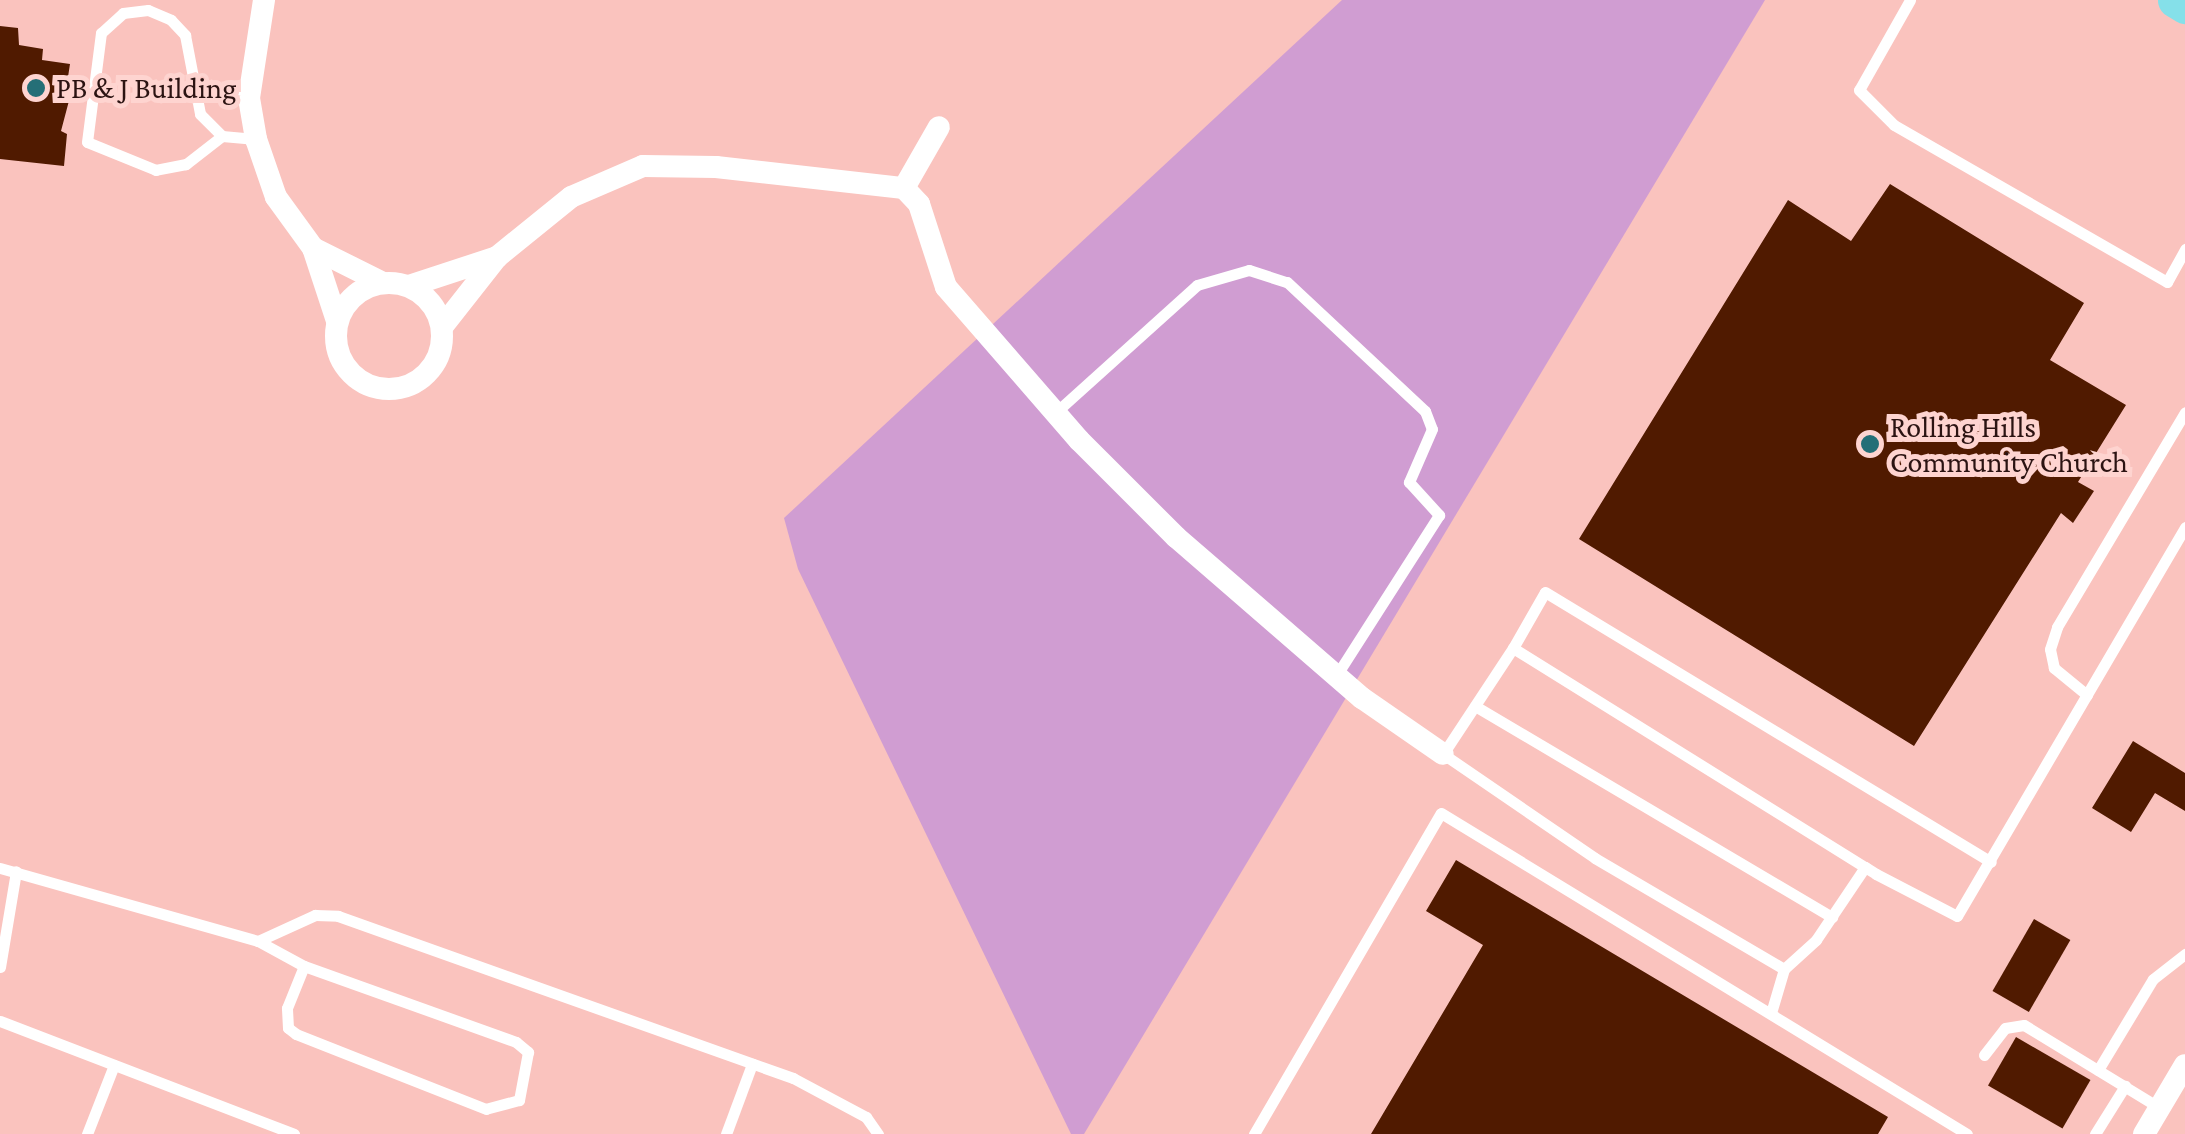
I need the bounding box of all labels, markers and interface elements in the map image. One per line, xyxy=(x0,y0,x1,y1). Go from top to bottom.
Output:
place label: PB & J Building xyxy=(56,70,237,106)
marker: PB & J Building xyxy=(25,77,47,99)
place label: Rolling Hills Community Church xyxy=(1890,409,2128,480)
marker: Rolling Hills Community Church xyxy=(1859,433,1881,455)

